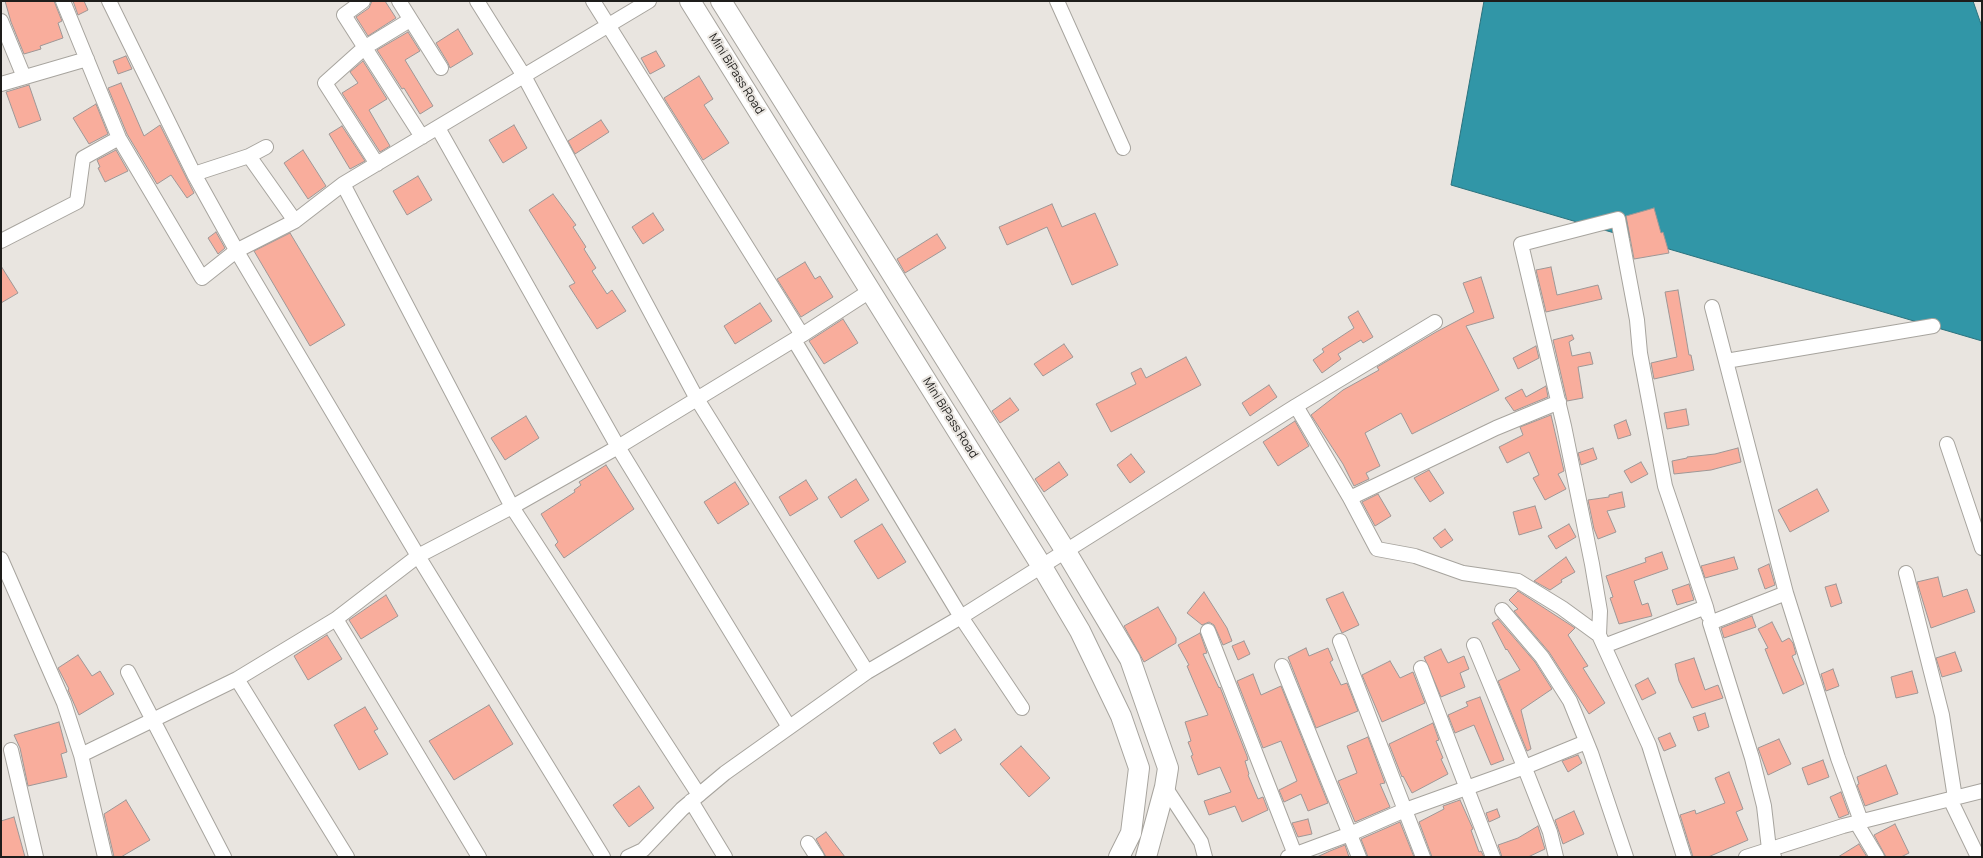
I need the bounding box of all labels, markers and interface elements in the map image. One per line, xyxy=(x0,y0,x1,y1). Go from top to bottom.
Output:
street label: Mini BiPass Road xyxy=(705,31,767,117)
street label: Mini BiPass Road xyxy=(919,375,981,461)

